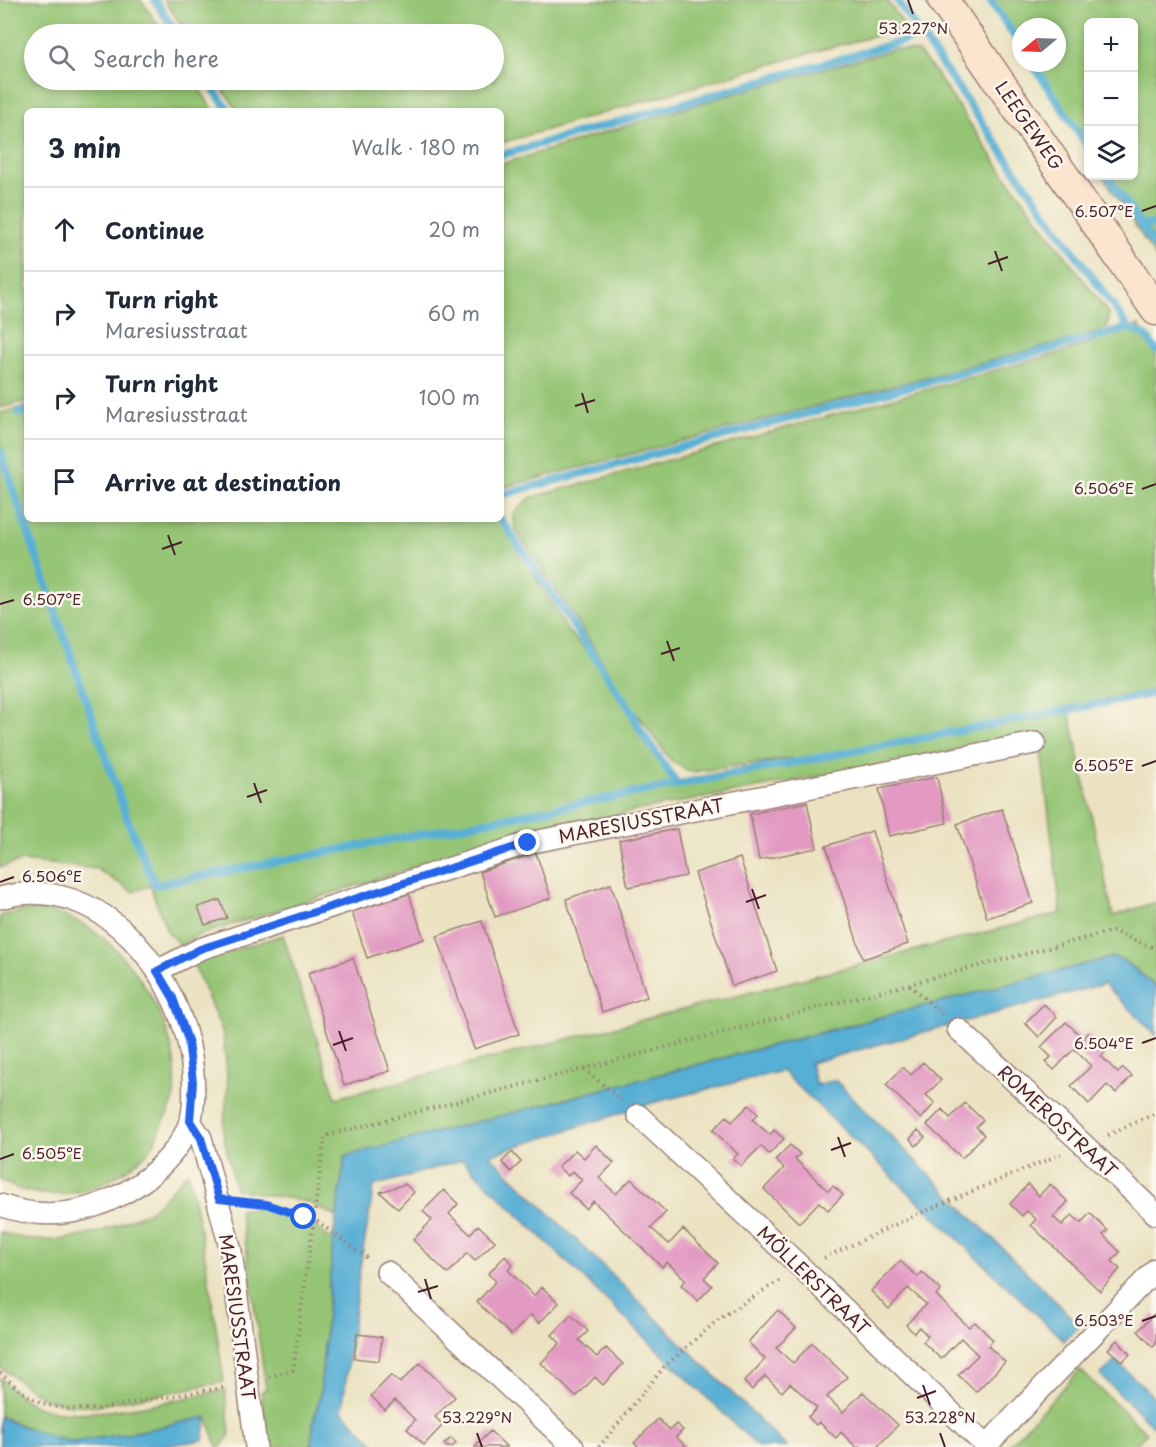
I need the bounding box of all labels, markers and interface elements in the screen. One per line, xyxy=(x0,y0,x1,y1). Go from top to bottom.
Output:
text: 53.227°N xyxy=(878,16,948,39)
north arrow xyxy=(1012,18,1066,72)
map controls xyxy=(1084,18,1138,180)
button: + xyxy=(1084,18,1138,72)
search box xyxy=(24,24,504,90)
icon: search xyxy=(45,41,78,74)
text: Search here xyxy=(93,41,219,74)
button: − xyxy=(1084,72,1138,126)
street label: LEEGEWEG xyxy=(989,75,1071,175)
button: layers xyxy=(1084,126,1138,180)
text: 3 min xyxy=(48,128,121,167)
text: Walk · 180 m xyxy=(352,132,480,162)
text: 6.507°E xyxy=(1075,199,1133,222)
icon: ahead xyxy=(48,213,81,246)
text: Continue xyxy=(105,213,204,246)
text: 20 m xyxy=(428,214,480,244)
text: Turn right xyxy=(105,282,218,315)
icon: right xyxy=(48,297,81,330)
text: 60 m xyxy=(428,298,480,328)
text: Maresiusstraat xyxy=(105,315,248,345)
text: Turn right xyxy=(105,366,218,399)
icon: right xyxy=(48,381,81,414)
text: 100 m xyxy=(419,382,480,412)
text: Maresiusstraat xyxy=(105,399,248,429)
icon: arrive xyxy=(48,465,81,498)
text: Arrive at destination xyxy=(105,465,341,498)
text: 6.506°E xyxy=(1074,476,1134,499)
text: 6.507°E xyxy=(23,587,81,610)
text: 6.505°E xyxy=(1074,753,1134,776)
street label: MARESIUSSTRAAT xyxy=(556,791,727,849)
route end xyxy=(514,829,540,855)
text: 6.506°E xyxy=(22,864,82,887)
text: 6.504°E xyxy=(1074,1031,1134,1054)
street label: ROMEROSTRAAT xyxy=(992,1058,1124,1184)
text: 6.505°E xyxy=(22,1141,82,1164)
route start xyxy=(290,1203,316,1229)
street label: MÖLLERSTRAAT xyxy=(752,1219,877,1341)
street label: MARESIUSSTRAAT xyxy=(213,1232,263,1403)
text: 6.503°E xyxy=(1074,1308,1134,1331)
text: 53.229°N xyxy=(442,1405,512,1428)
text: 53.228°N xyxy=(904,1405,976,1428)

